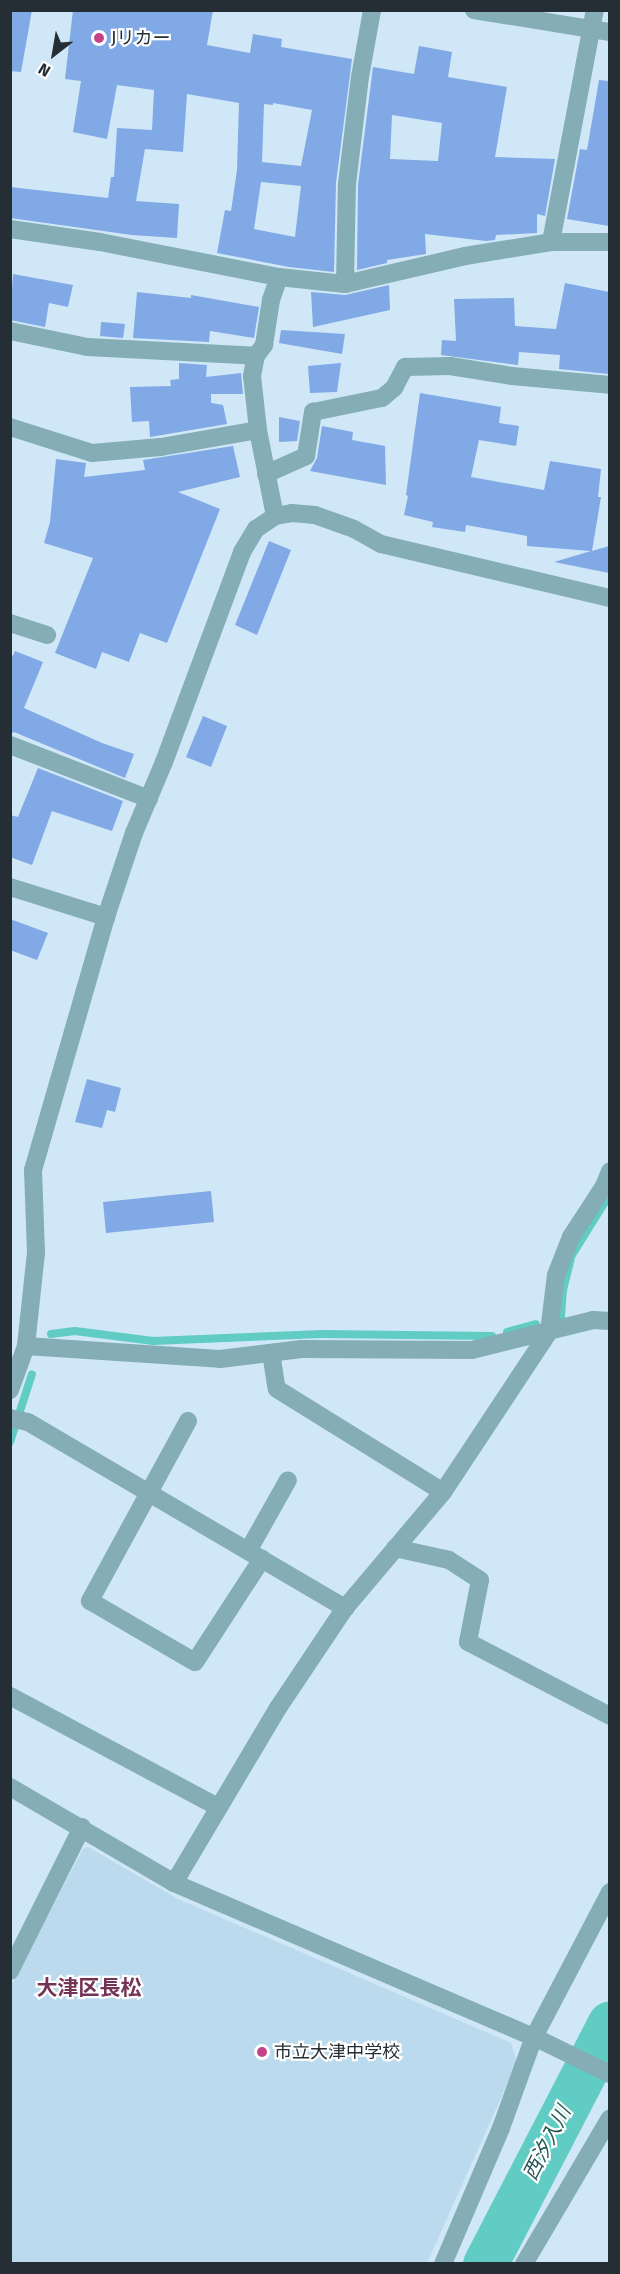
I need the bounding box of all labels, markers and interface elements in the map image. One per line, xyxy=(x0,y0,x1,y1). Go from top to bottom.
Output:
north arrow xyxy=(24,24,84,84)
place label: Jリカー xyxy=(111,27,170,49)
marker: Jリカー xyxy=(92,31,106,45)
text: N xyxy=(35,59,54,81)
district label: 大津区長松 xyxy=(37,1975,141,2001)
place label: 市立大津中学校 xyxy=(274,2041,400,2063)
marker: 市立大津中学校 xyxy=(255,2045,269,2059)
water label: 西汐入川 xyxy=(518,2102,576,2184)

